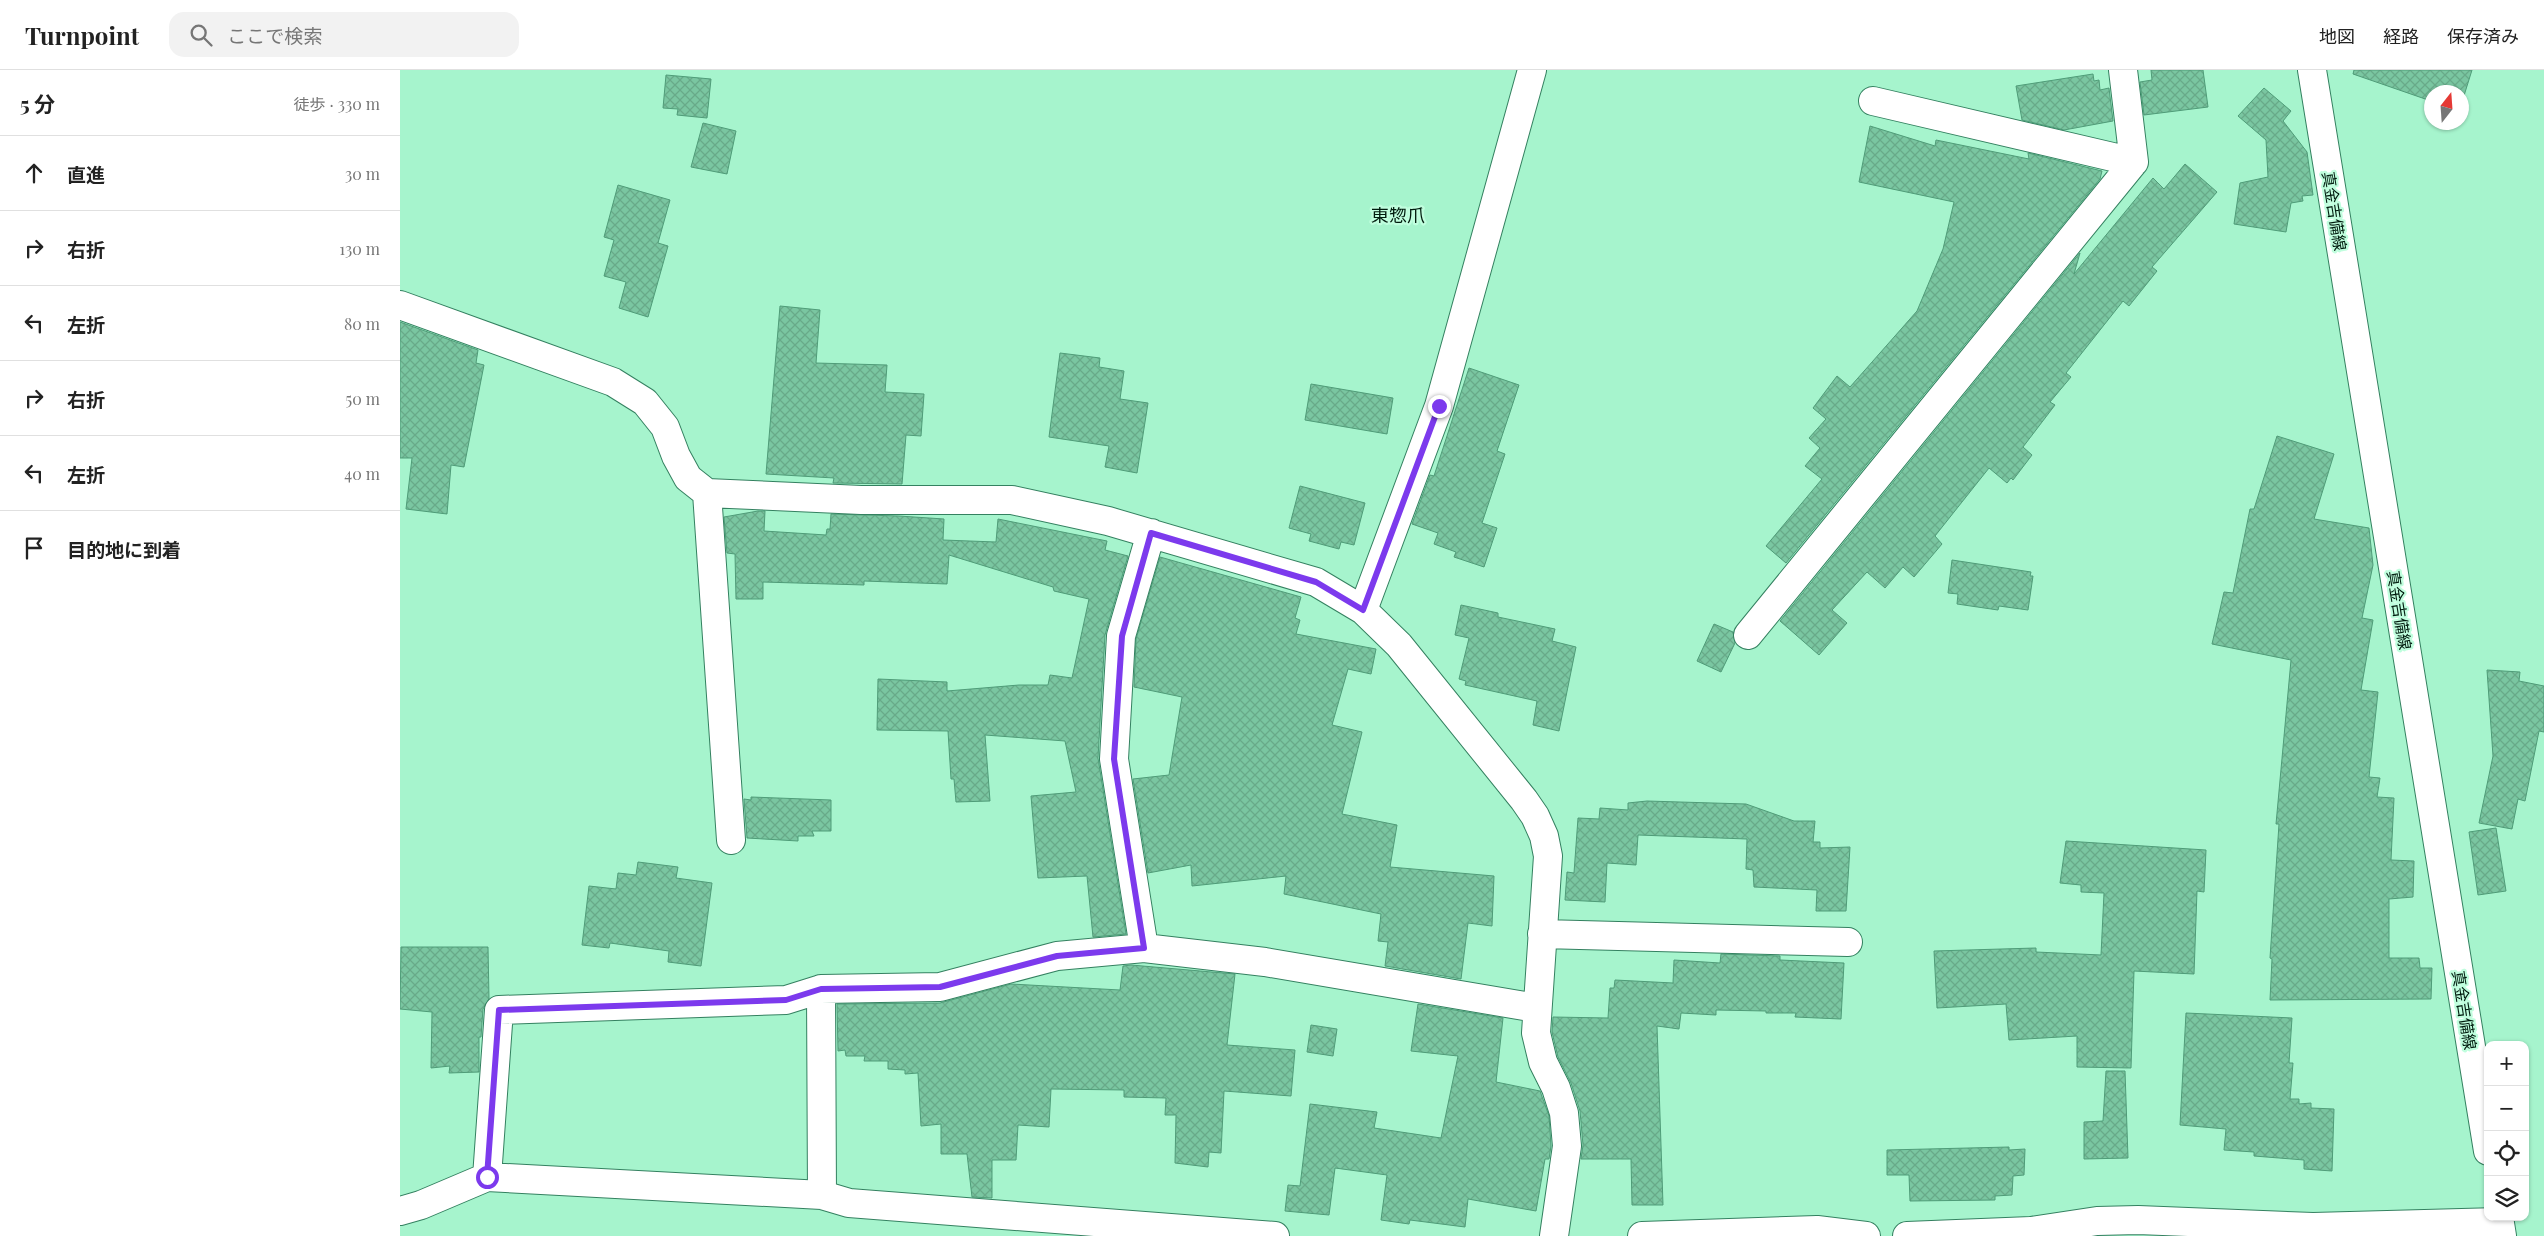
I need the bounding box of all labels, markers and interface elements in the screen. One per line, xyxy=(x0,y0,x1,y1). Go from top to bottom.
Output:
search box xyxy=(169,12,519,57)
text: Turnpoint xyxy=(25,19,139,51)
icon: search xyxy=(187,21,215,49)
text: ここで検索 xyxy=(227,22,322,48)
text: 地図 xyxy=(2319,24,2355,48)
text: 経路 xyxy=(2383,24,2419,48)
text: 保存済み xyxy=(2447,24,2519,48)
north arrow xyxy=(2424,85,2469,130)
text: 5 分 xyxy=(20,89,55,117)
text: 徒歩 · 330 m xyxy=(294,93,380,114)
icon: ahead xyxy=(20,159,48,187)
text: 直進 xyxy=(67,161,105,187)
text: 30 m xyxy=(345,163,380,184)
street label: 真金吉備線 xyxy=(2318,170,2352,252)
district label: 東惣爪 xyxy=(1371,203,1425,227)
icon: right xyxy=(20,234,48,262)
text: 右折 xyxy=(67,236,105,262)
text: 130 m xyxy=(339,238,380,259)
icon: left xyxy=(20,309,48,337)
text: 左折 xyxy=(67,311,105,337)
text: 80 m xyxy=(344,313,380,334)
icon: right xyxy=(20,384,48,412)
text: 右折 xyxy=(67,386,105,412)
text: 50 m xyxy=(346,388,380,409)
route end xyxy=(1428,395,1451,418)
icon: left xyxy=(20,459,48,487)
text: 左折 xyxy=(67,461,105,487)
text: 40 m xyxy=(344,463,380,484)
icon: arrive xyxy=(20,534,48,562)
text: 目的地に到着 xyxy=(67,536,181,562)
street label: 真金吉備線 xyxy=(2383,569,2417,651)
street label: 真金吉備線 xyxy=(2448,969,2482,1051)
map controls xyxy=(2484,1041,2529,1221)
button: + xyxy=(2484,1041,2529,1086)
button: − xyxy=(2484,1086,2529,1131)
button: locate xyxy=(2484,1131,2529,1176)
route start xyxy=(476,1166,499,1189)
button: layers xyxy=(2484,1176,2529,1221)

